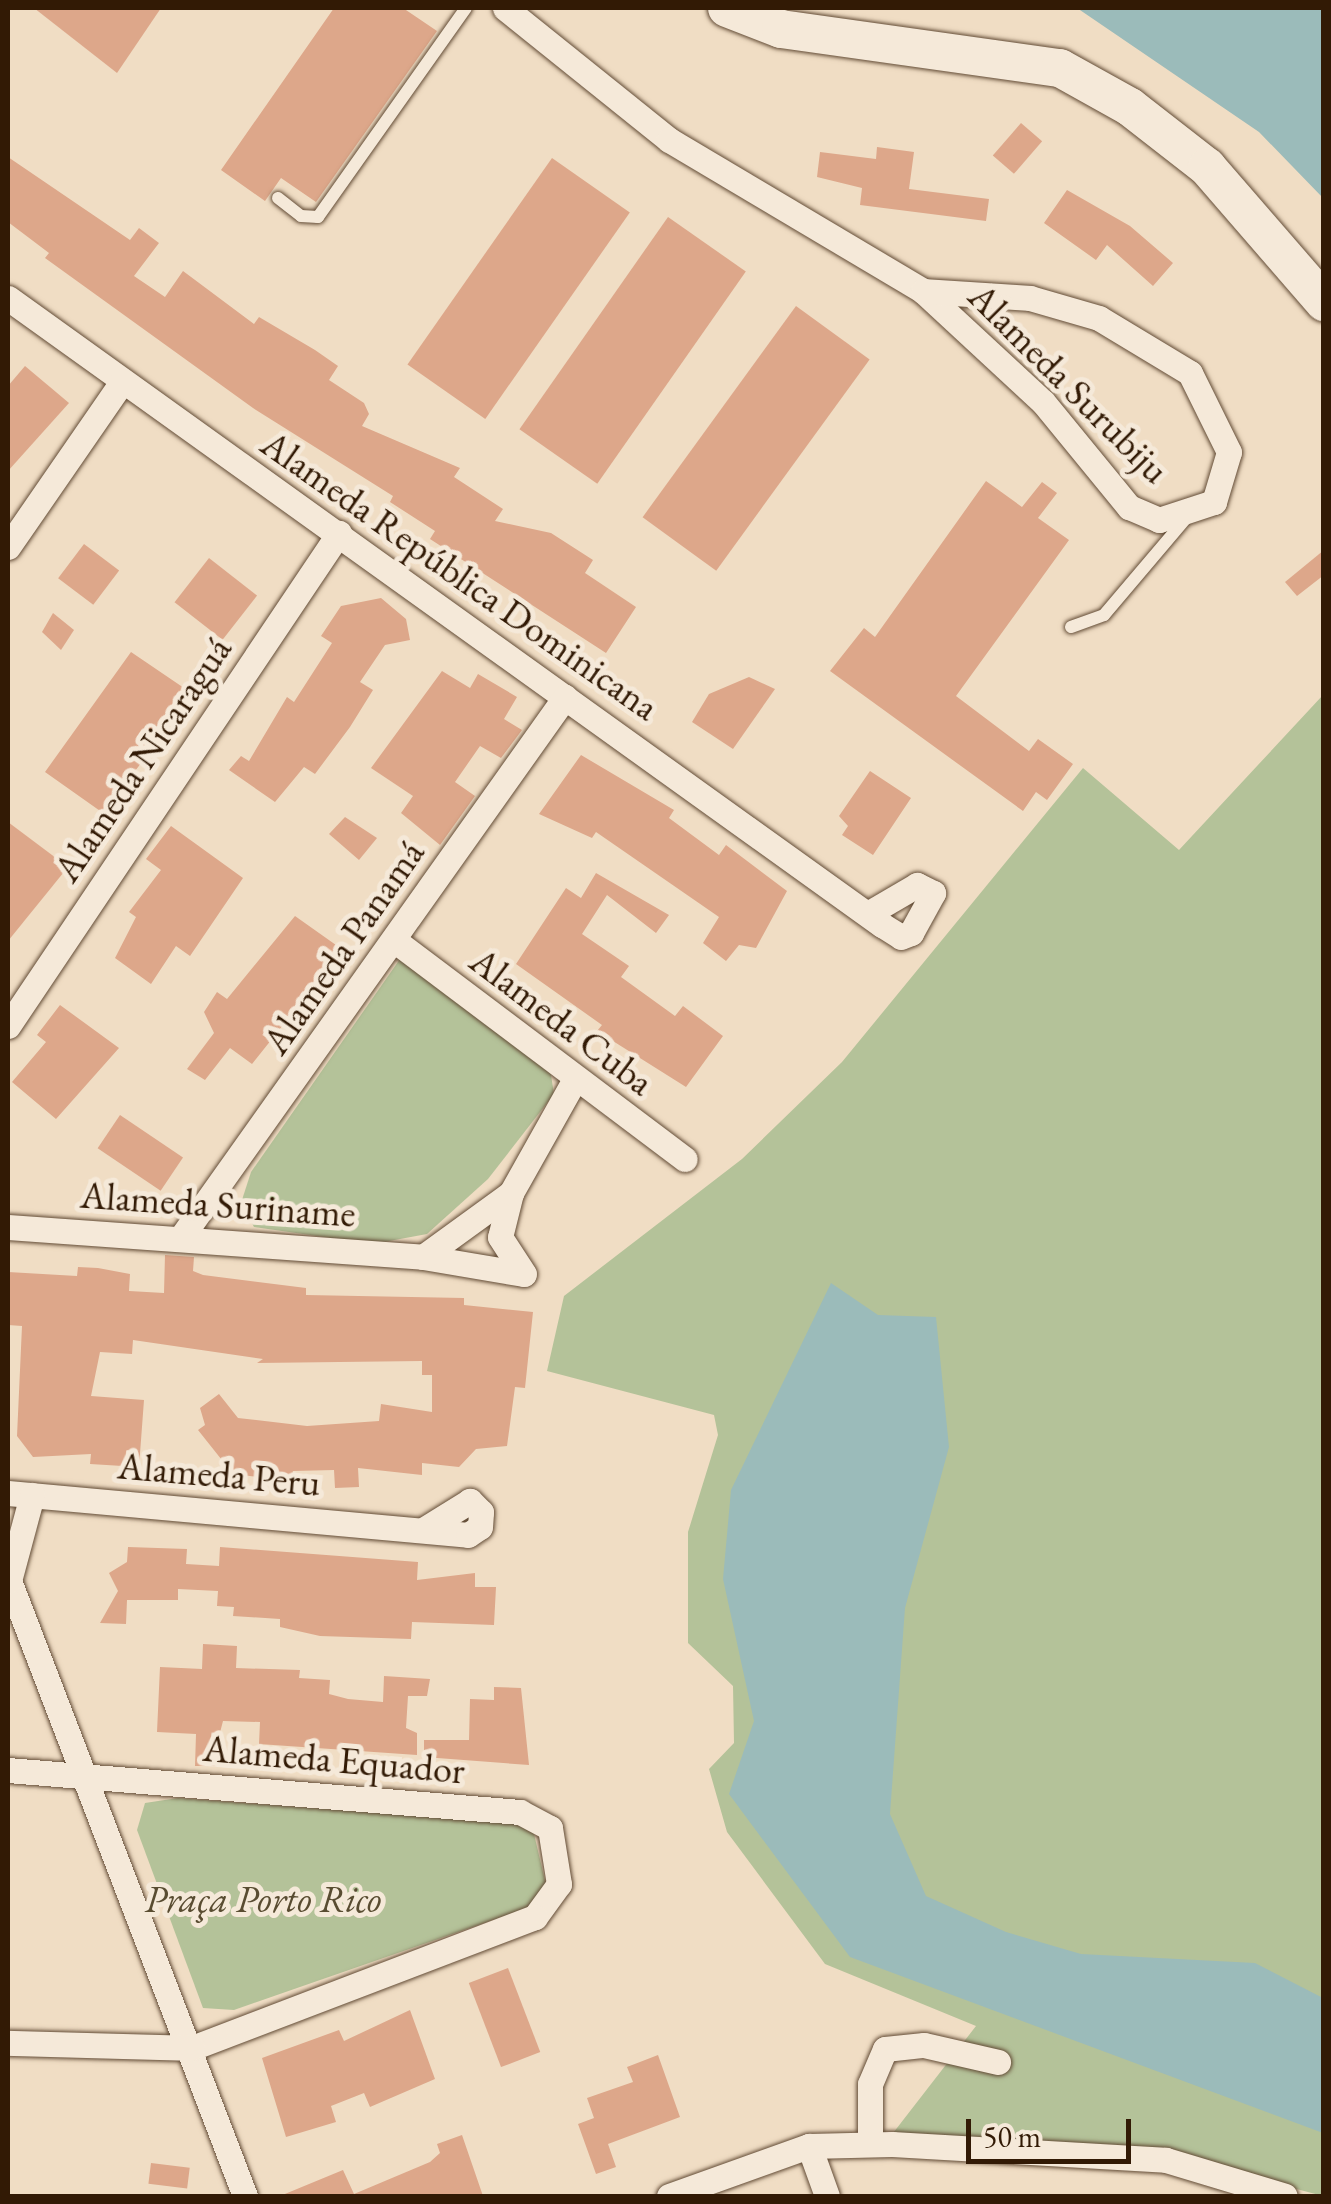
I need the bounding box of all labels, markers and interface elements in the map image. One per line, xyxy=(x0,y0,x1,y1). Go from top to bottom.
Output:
street label: Alameda Surubiju xyxy=(959,273,1179,493)
street label: Alameda República Dominicana xyxy=(253,420,667,730)
street label: Alameda Nicaraguá xyxy=(43,628,241,890)
street label: Alameda Panamá xyxy=(252,831,434,1063)
street label: Alameda Cuba xyxy=(461,937,663,1105)
street label: Alameda Suriname xyxy=(79,1172,357,1236)
street label: Alameda Peru xyxy=(116,1442,322,1506)
street label: Alameda Equador xyxy=(201,1725,467,1793)
park label: Praça Porto Rico xyxy=(145,1876,381,1922)
scale bar xyxy=(971,2099,1136,2161)
text: 50 m xyxy=(983,2117,1041,2156)

